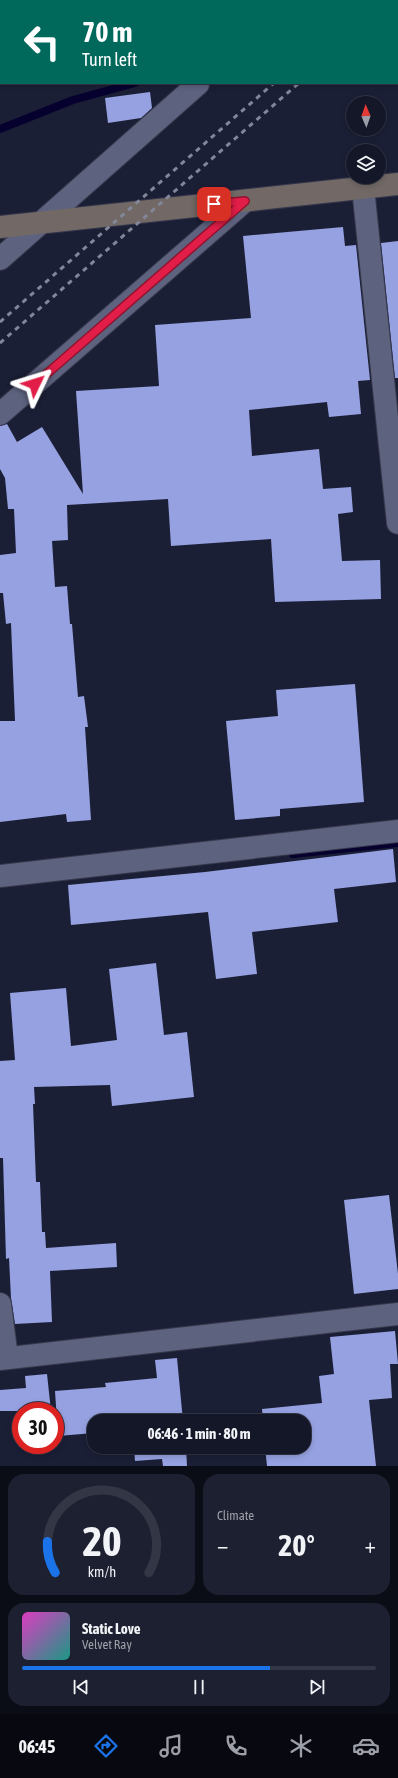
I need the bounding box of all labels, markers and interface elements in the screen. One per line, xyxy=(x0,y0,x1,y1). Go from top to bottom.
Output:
icon: left xyxy=(16,16,68,68)
text: 70 m xyxy=(82,16,132,48)
text: Turn left xyxy=(82,49,137,70)
north arrow xyxy=(346,96,386,136)
map controls xyxy=(346,96,386,184)
button: layers xyxy=(346,144,386,184)
pin xyxy=(197,187,231,221)
icon: arrive xyxy=(203,193,225,215)
position arrow xyxy=(14,363,56,405)
speed limit sign: 30 xyxy=(12,1402,64,1454)
text: 06:46 · 1 min · 80 m xyxy=(147,1425,251,1442)
text: Climate xyxy=(217,1508,254,1523)
text: 20 xyxy=(82,1516,121,1564)
text: 20° xyxy=(278,1528,315,1562)
text: − xyxy=(217,1532,228,1558)
text: + xyxy=(365,1532,376,1558)
text: km/h xyxy=(87,1563,116,1579)
text: Static Love xyxy=(82,1620,141,1637)
text: Velvet Ray xyxy=(82,1637,132,1652)
icon: previous xyxy=(70,1676,92,1698)
icon: pause xyxy=(188,1676,210,1698)
icon: next xyxy=(306,1676,328,1698)
icon: directions xyxy=(92,1732,120,1760)
icon: music xyxy=(157,1732,185,1760)
icon: phone xyxy=(222,1732,250,1760)
icon: climate xyxy=(287,1732,315,1760)
icon: car xyxy=(352,1732,380,1760)
text: 06:45 xyxy=(18,1736,55,1757)

